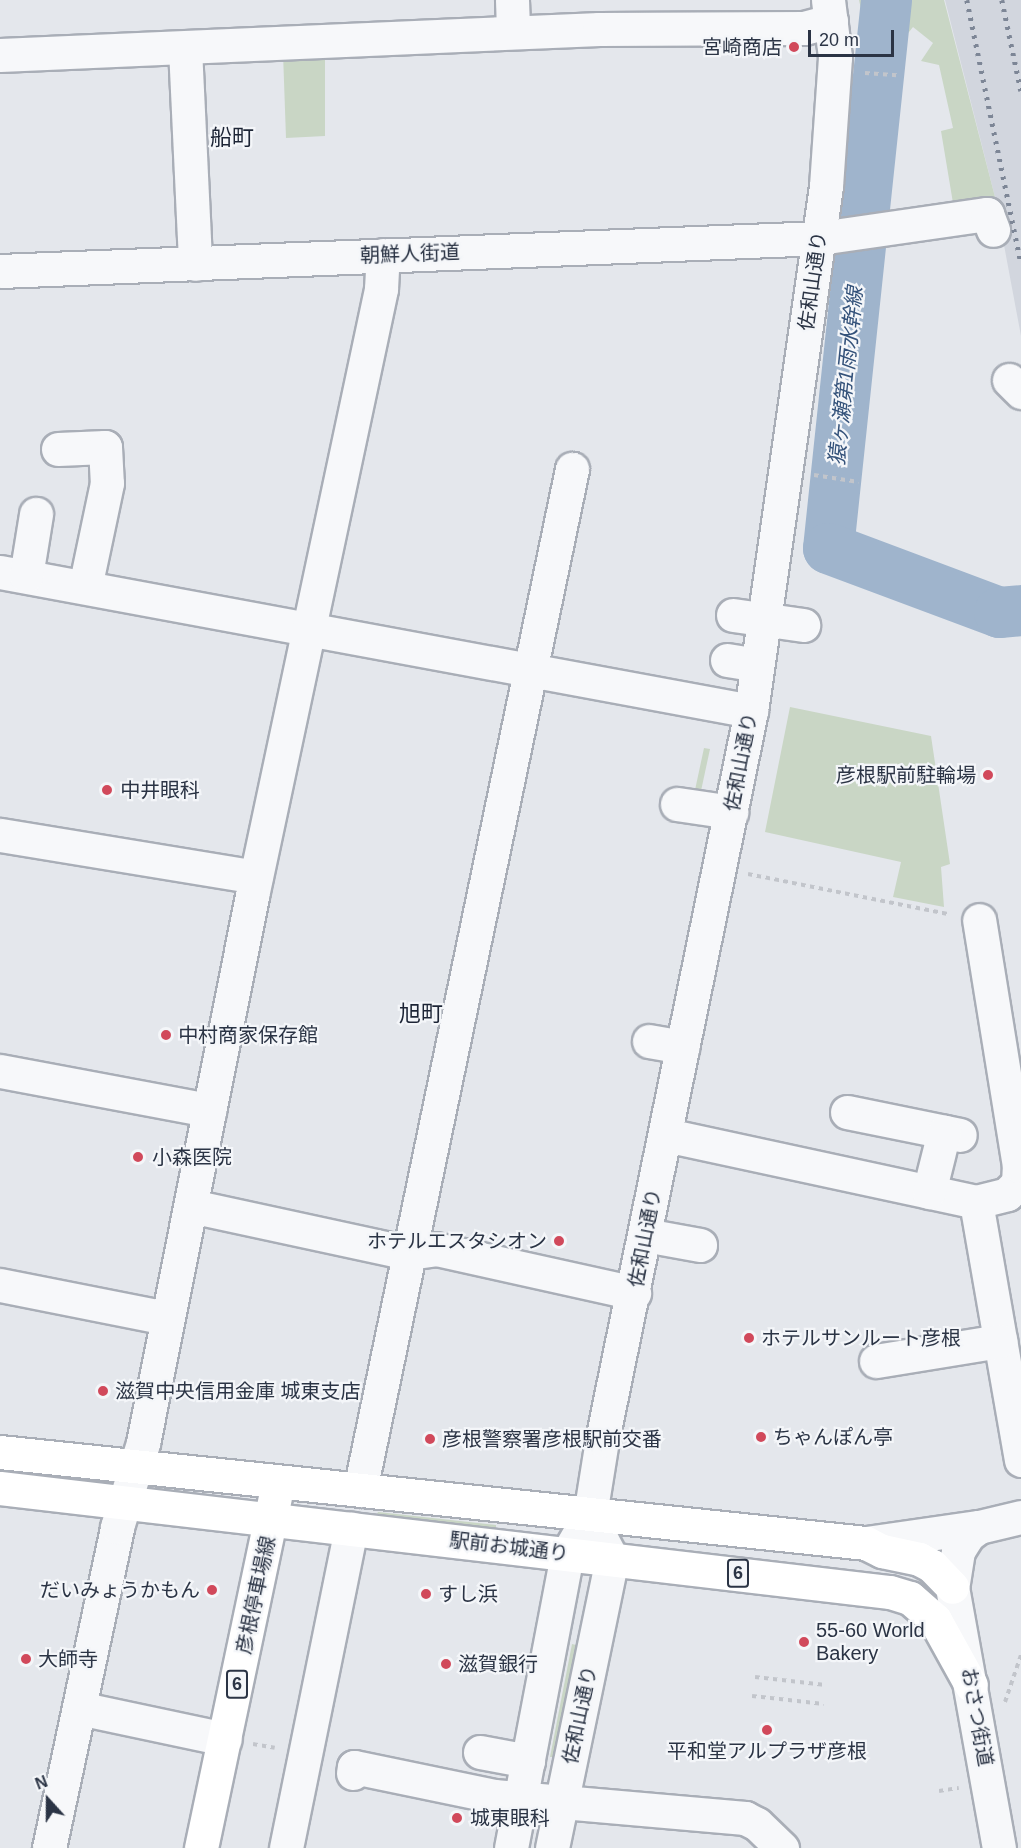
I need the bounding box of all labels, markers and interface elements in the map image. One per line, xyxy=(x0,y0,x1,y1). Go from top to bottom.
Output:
scale bar xyxy=(811,18,896,56)
text: 20 m xyxy=(819,30,859,50)
place label: 宮崎商店 xyxy=(702,35,782,59)
marker: 宮崎商店 xyxy=(787,40,801,54)
district label: 船町 xyxy=(210,125,254,151)
street label: 佐和山通り xyxy=(794,230,832,332)
street label: 朝鮮人街道 xyxy=(360,240,460,268)
water label: 猿ヶ瀬第1雨水幹線 xyxy=(824,285,868,467)
street label: 佐和山通り xyxy=(720,711,762,813)
place label: 彦根駅前駐輪場 xyxy=(836,763,976,787)
marker: 彦根駅前駐輪場 xyxy=(981,768,995,782)
place label: 中井眼科 xyxy=(120,778,200,802)
marker: 中井眼科 xyxy=(98,781,116,799)
district label: 旭町 xyxy=(399,1001,443,1027)
place label: 中村商家保存館 xyxy=(178,1023,318,1047)
marker: 中村商家保存館 xyxy=(159,1028,173,1042)
place label: 小森医院 xyxy=(152,1145,232,1169)
marker: 小森医院 xyxy=(129,1148,147,1166)
street label: 佐和山通り xyxy=(624,1187,666,1289)
place label: ホテルエスタシオン xyxy=(367,1229,547,1253)
marker: ホテルエスタシオン xyxy=(552,1234,566,1248)
place label: ホテルサンルート彦根 xyxy=(761,1326,961,1350)
marker: ホテルサンルート彦根 xyxy=(742,1331,756,1345)
place label: 滋賀中央信用金庫 城東支店 xyxy=(115,1379,361,1403)
marker: 滋賀中央信用金庫 城東支店 xyxy=(96,1384,110,1398)
place label: ちゃんぽん亭 xyxy=(773,1425,893,1449)
place label: 彦根警察署彦根駅前交番 xyxy=(442,1427,662,1451)
marker: ちゃんぽん亭 xyxy=(754,1430,768,1444)
marker: 彦根警察署彦根駅前交番 xyxy=(423,1432,437,1446)
street label: 駅前お城通り xyxy=(448,1528,570,1566)
street label: 彦根停車場線 xyxy=(232,1534,280,1656)
road number: 6 xyxy=(726,1558,750,1588)
place label: だいみょうかもん xyxy=(40,1578,200,1602)
place label: すし浜 xyxy=(438,1582,498,1606)
marker: だいみょうかもん xyxy=(205,1583,219,1597)
marker: すし浜 xyxy=(419,1587,433,1601)
place label: 55-60 World Bakery xyxy=(816,1618,925,1665)
marker: 55-60 World Bakery xyxy=(797,1635,811,1649)
place label: 大師寺 xyxy=(38,1647,98,1671)
marker: 大師寺 xyxy=(19,1652,33,1666)
place label: 滋賀銀行 xyxy=(458,1652,538,1676)
marker: 滋賀銀行 xyxy=(439,1657,453,1671)
street label: 佐和山通り xyxy=(558,1664,602,1766)
street label: おさつ街道 xyxy=(956,1666,998,1768)
road number: 6 xyxy=(225,1669,249,1699)
marker: 平和堂アルプラザ彦根 xyxy=(760,1723,774,1737)
place label: 平和堂アルプラザ彦根 xyxy=(667,1739,867,1763)
north arrow xyxy=(18,1770,78,1830)
text: N xyxy=(33,1773,50,1793)
place label: 城東眼科 xyxy=(470,1806,550,1830)
marker: 城東眼科 xyxy=(448,1809,466,1827)

